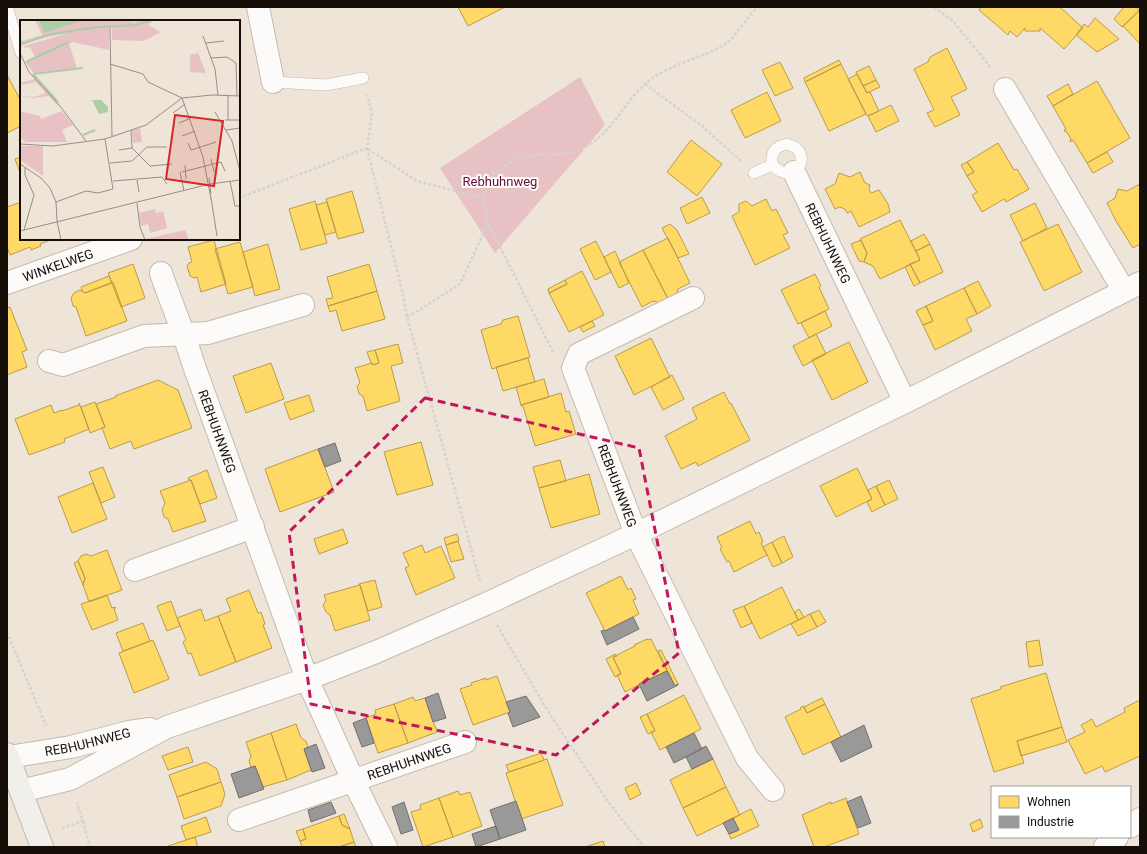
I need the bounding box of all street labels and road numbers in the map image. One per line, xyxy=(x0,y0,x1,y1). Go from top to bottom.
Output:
street label: REBHUHNWEG xyxy=(803,200,854,286)
street label: WINKELWEG xyxy=(21,246,95,284)
street label: REBHUHNWEG xyxy=(196,387,240,475)
street label: REBHUHNWEG xyxy=(595,442,640,529)
street label: REBHUHNWEG xyxy=(44,724,132,759)
street label: REBHUHNWEG xyxy=(365,740,453,783)

